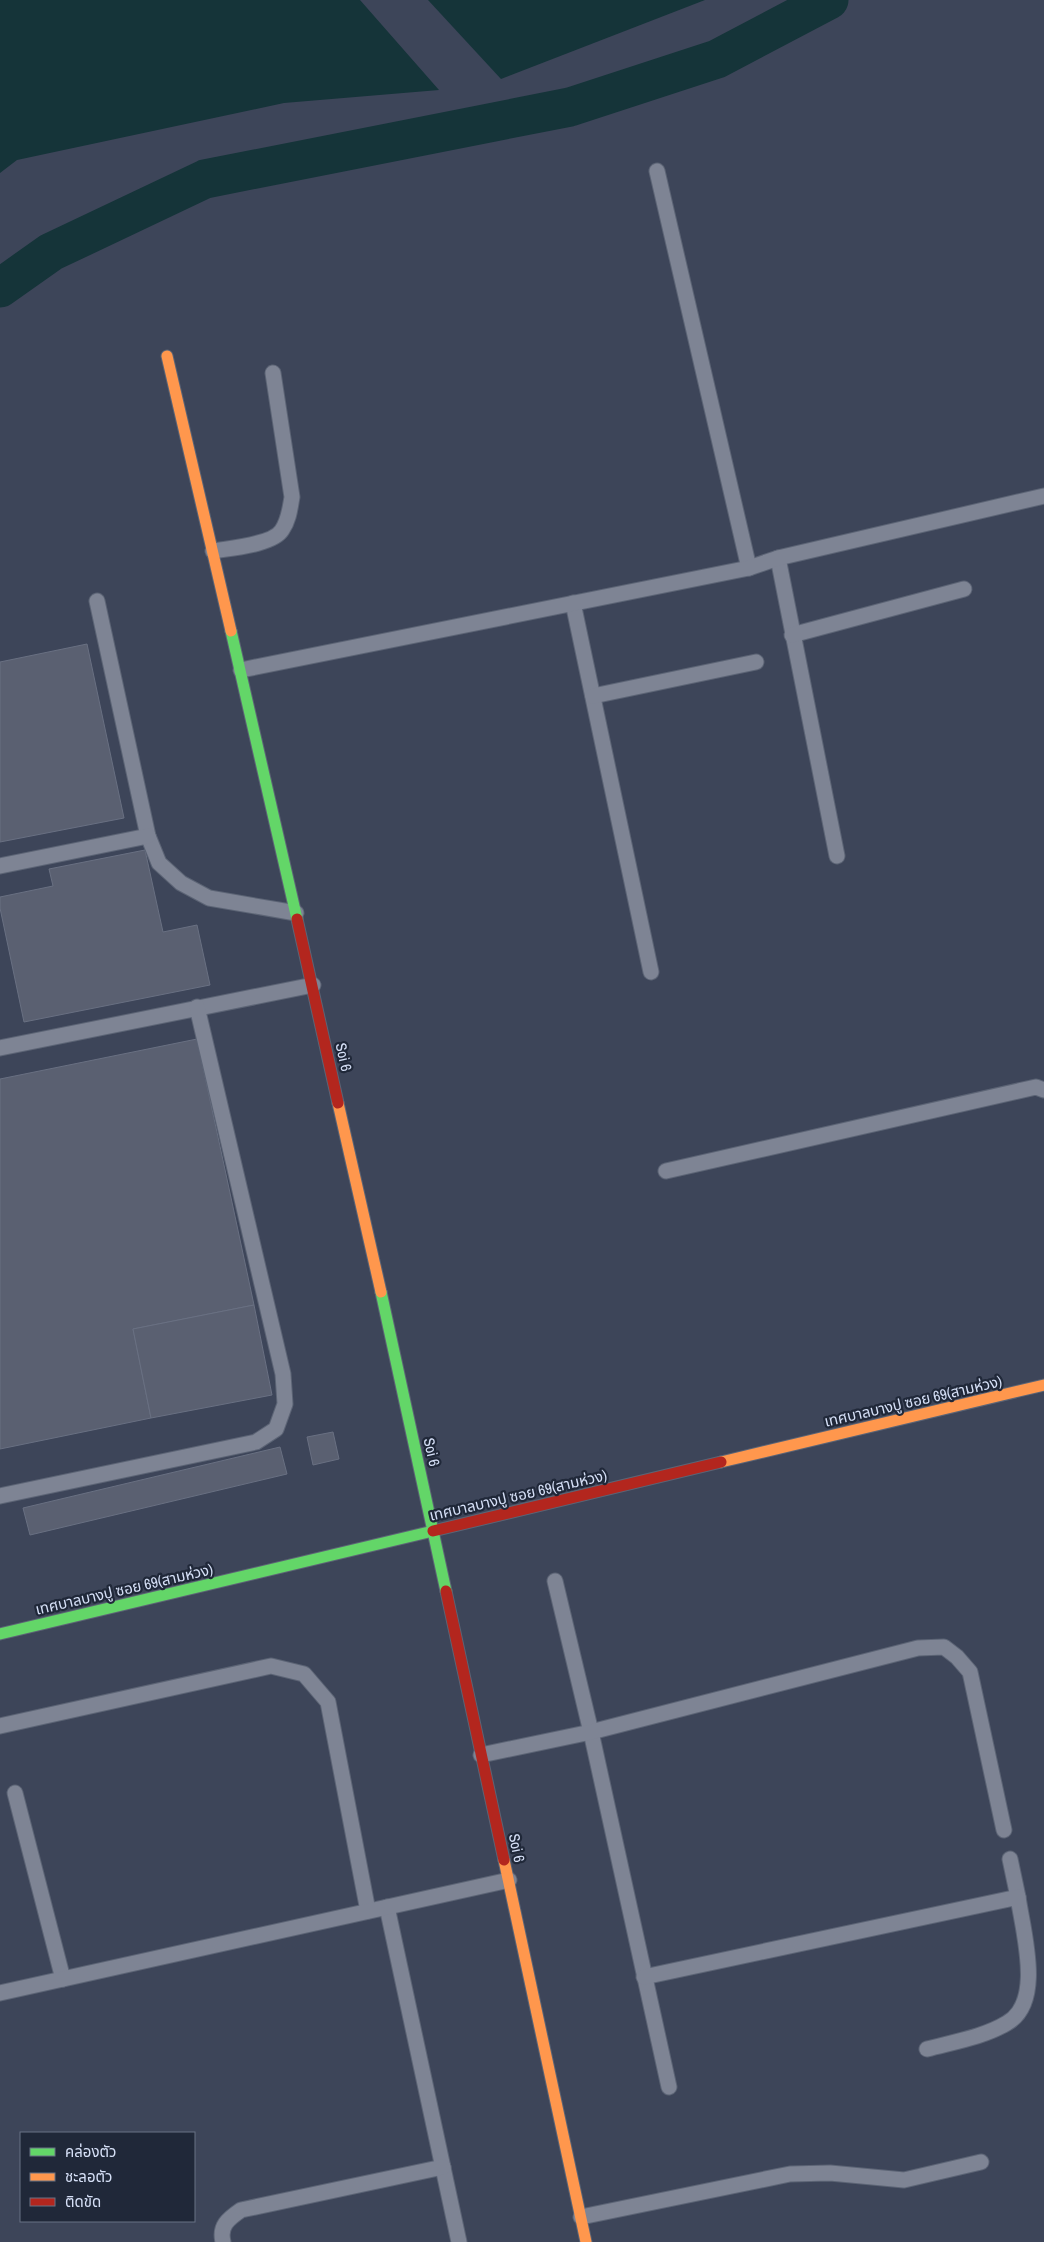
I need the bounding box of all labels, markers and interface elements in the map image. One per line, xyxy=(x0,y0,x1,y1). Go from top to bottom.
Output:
street label: Soi 6 xyxy=(331,1041,357,1074)
street label: เทศบาลบางปู ซอย 69(สามห่วง) xyxy=(822,1370,1004,1432)
street label: Soi 6 xyxy=(419,1436,445,1469)
street label: เทศบาลบางปู ซอย 69(สามห่วง) xyxy=(427,1464,609,1526)
street label: เทศบาลบางปู ซอย 69(สามห่วง) xyxy=(33,1558,215,1620)
street label: Soi 6 xyxy=(504,1832,530,1864)
legend xyxy=(20,2132,195,2222)
text: คล่องตัว xyxy=(65,2141,116,2162)
text: ชะลอตัว xyxy=(65,2166,112,2187)
text: ติดขัด xyxy=(65,2191,101,2212)

